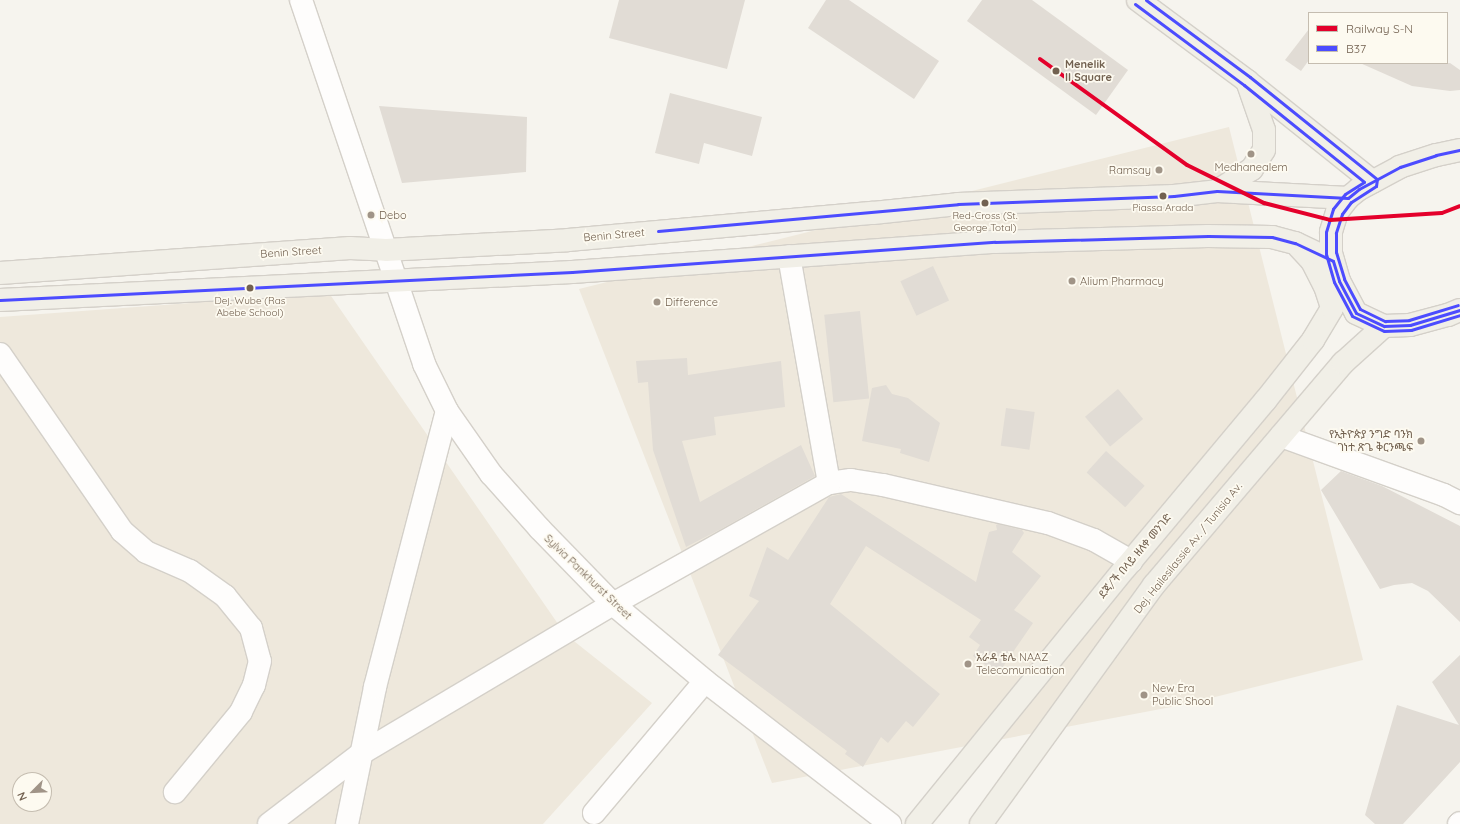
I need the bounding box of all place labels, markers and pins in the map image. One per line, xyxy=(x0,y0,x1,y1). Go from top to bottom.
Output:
place label: Menelik II Square xyxy=(1065,58,1112,84)
marker: Menelik II Square xyxy=(1050,65,1062,77)
marker: Medhanealem xyxy=(1246,149,1256,159)
place label: Medhanealem xyxy=(1215,160,1287,174)
place label: Ramsay xyxy=(1109,163,1151,177)
marker: Ramsay xyxy=(1154,165,1164,175)
marker: Piassa Arada xyxy=(1158,191,1168,201)
marker: Red-Cross (St. George Total) xyxy=(980,198,990,208)
place label: Piassa Arada xyxy=(1133,202,1193,214)
place label: Debo xyxy=(379,208,407,222)
place label: Red-Cross (St. George Total) xyxy=(952,209,1018,232)
marker: Debo xyxy=(366,210,376,220)
place label: Alium Pharmacy xyxy=(1080,274,1164,288)
marker: Alium Pharmacy xyxy=(1067,276,1077,286)
marker: Dej. Wube (Ras Abebe School) xyxy=(245,283,255,293)
place label: Dej. Wube (Ras Abebe School) xyxy=(214,294,286,318)
place label: Difference xyxy=(665,295,718,309)
marker: Difference xyxy=(652,297,662,307)
place label: የኢትዮጵያ ንግድ ባንክ ገነተ ጽጌ ቅርንጫፍ xyxy=(1329,428,1413,454)
marker: የኢትዮጵያ ንግድ ባንክ ገነተ ጽጌ ቅርንጫፍ xyxy=(1416,436,1426,446)
place label: አራዳ ቴሌ NAAZ Telecomunication xyxy=(976,651,1065,677)
marker: አራዳ ቴሌ NAAZ Telecomunication xyxy=(963,659,973,669)
place label: New Era Public Shool xyxy=(1152,682,1213,708)
marker: New Era Public Shool xyxy=(1139,690,1149,700)

